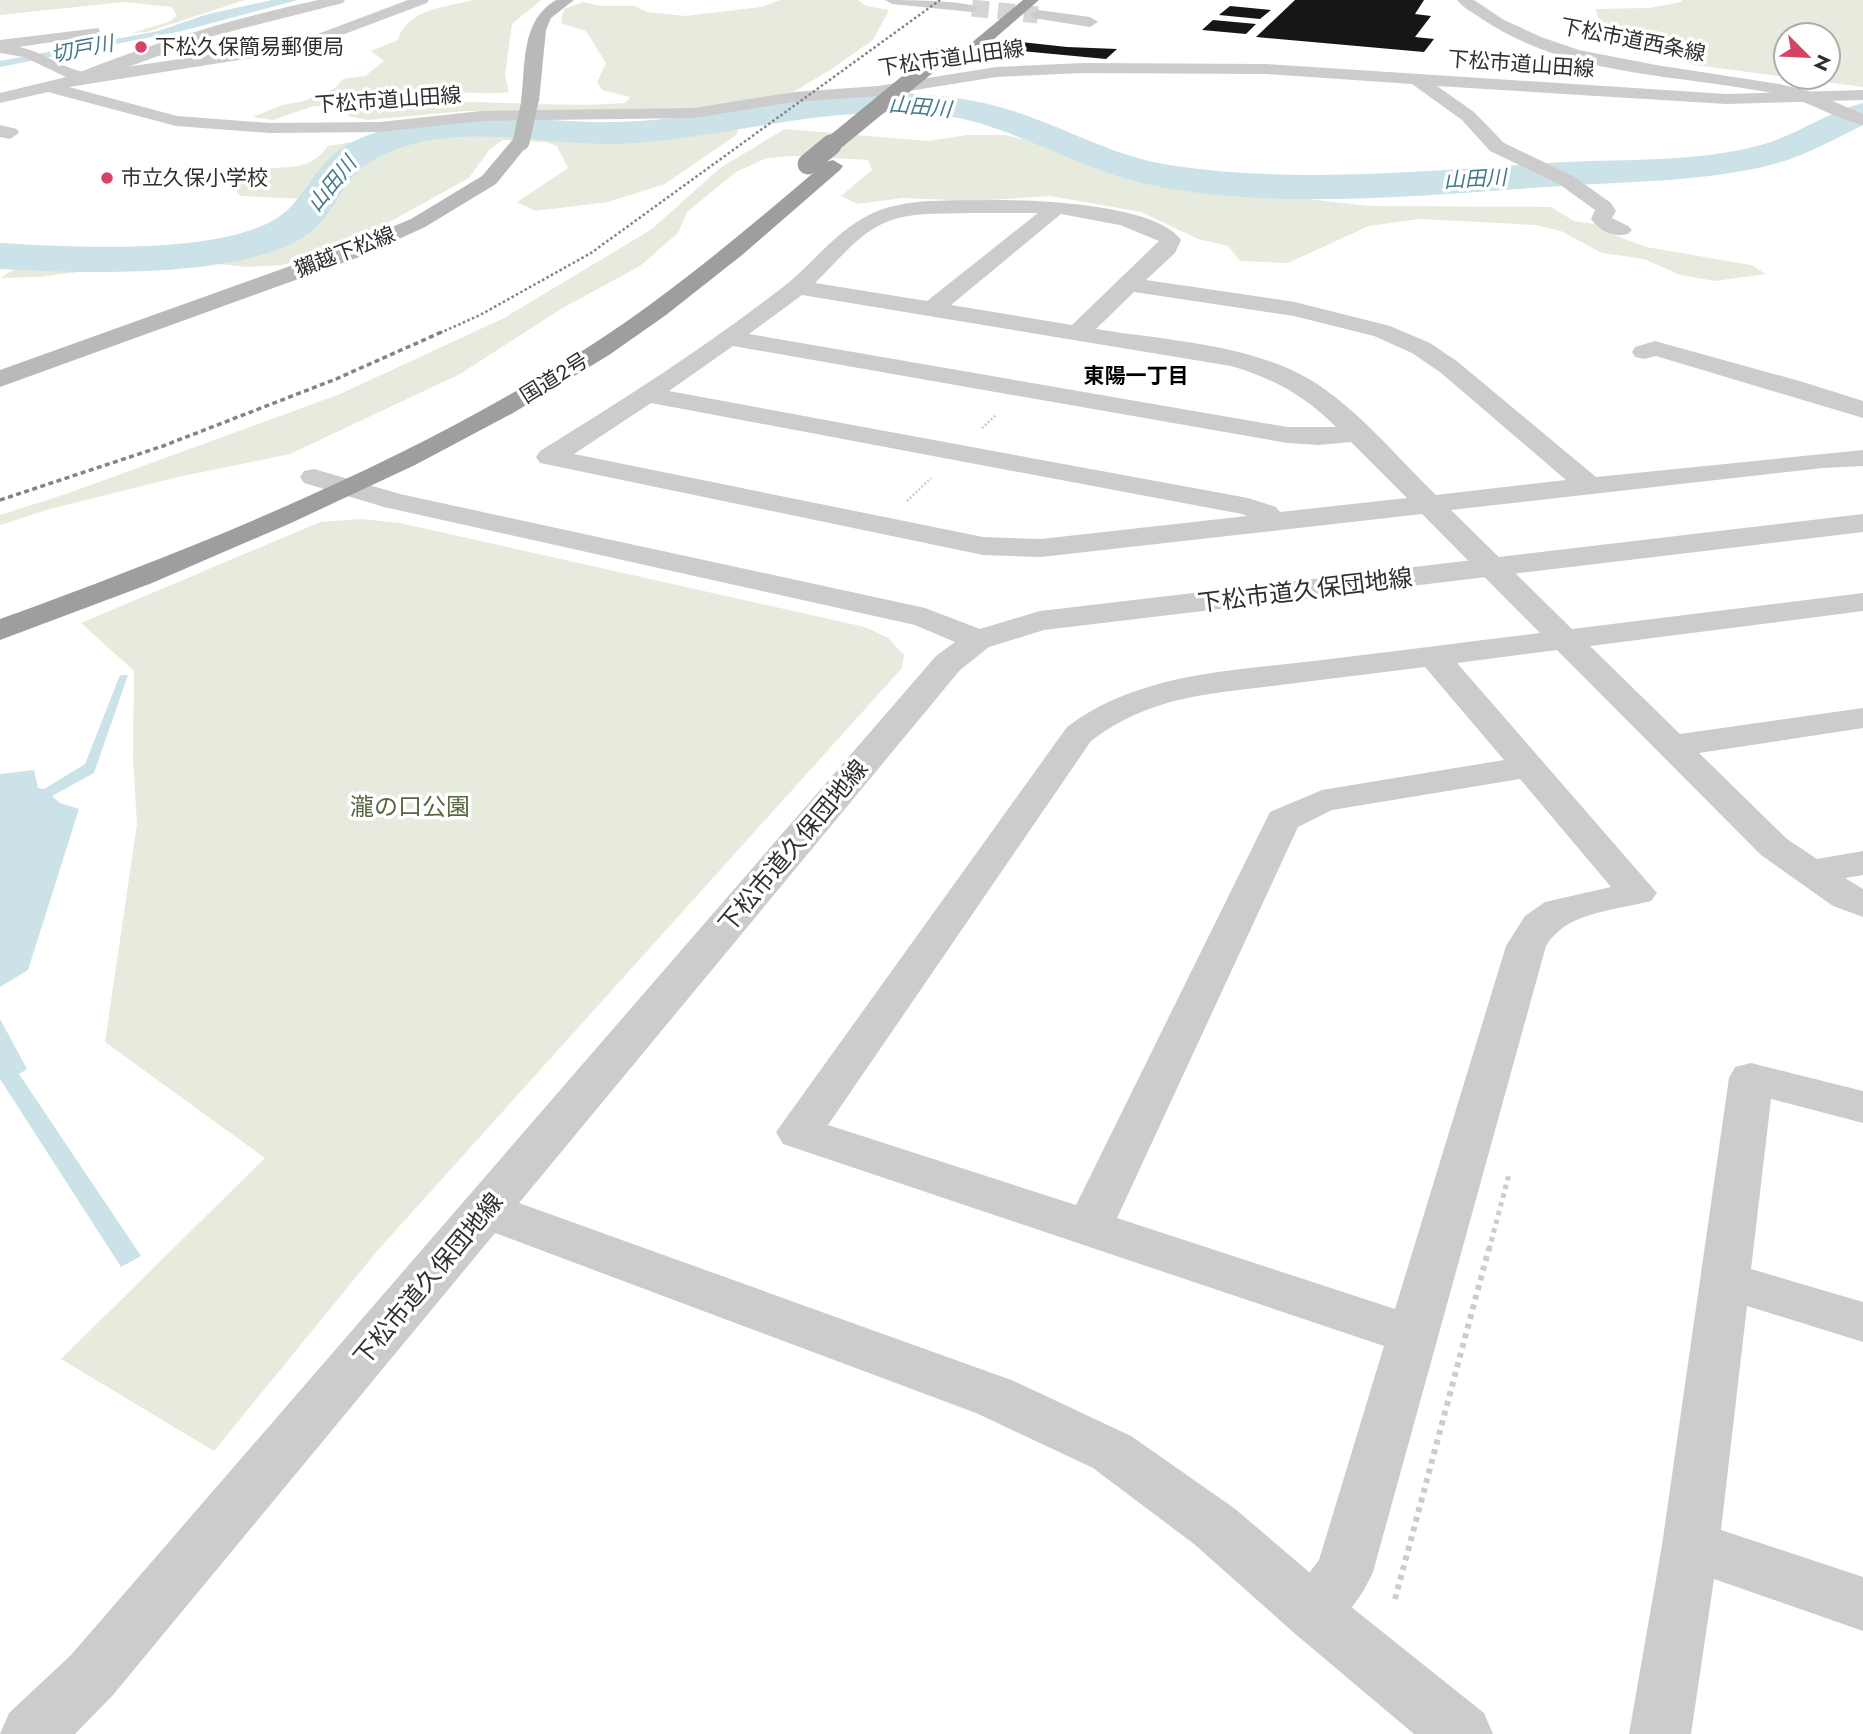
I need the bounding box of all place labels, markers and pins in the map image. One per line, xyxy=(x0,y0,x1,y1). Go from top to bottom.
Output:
place label: 下松久保簡易郵便局 xyxy=(155,32,344,62)
marker: 下松久保簡易郵便局 xyxy=(133,39,149,55)
place label: 市立久保小学校 xyxy=(121,163,268,193)
marker: 市立久保小学校 xyxy=(99,170,115,186)

